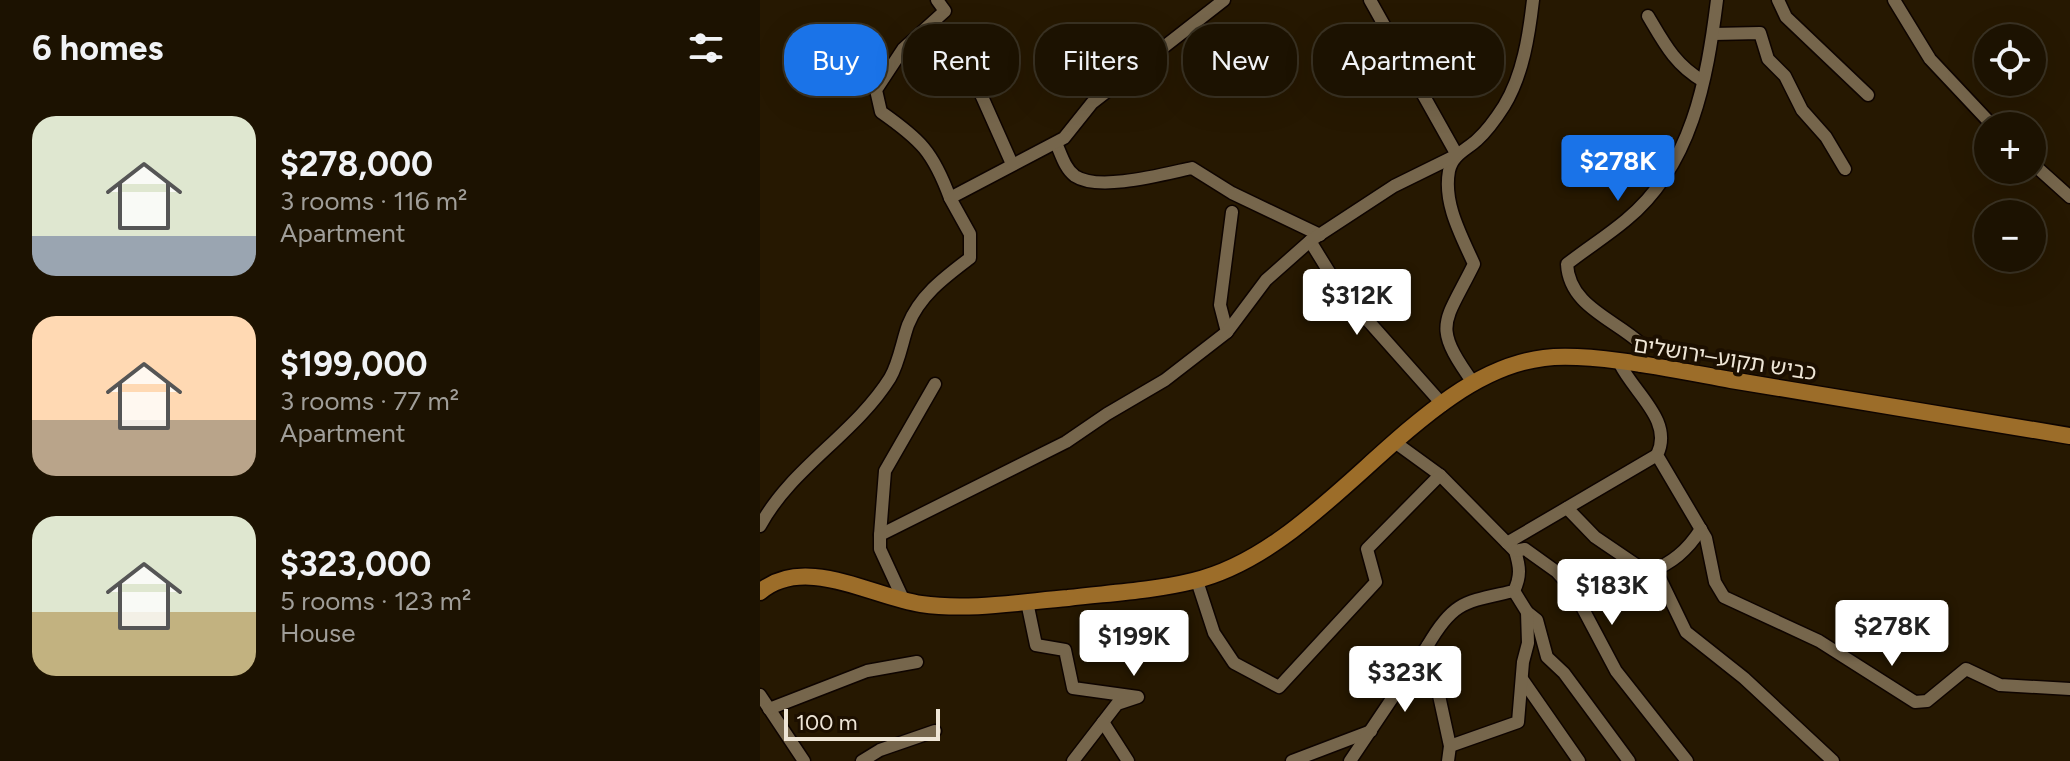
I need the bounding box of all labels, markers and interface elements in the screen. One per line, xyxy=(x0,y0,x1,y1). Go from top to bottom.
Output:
chip: Buy xyxy=(784,24,887,96)
chip: Rent xyxy=(903,24,1019,96)
chip: Filters xyxy=(1035,24,1167,96)
chip: New xyxy=(1183,24,1297,96)
chip: Apartment xyxy=(1313,24,1504,96)
map controls xyxy=(1974,24,2046,272)
button: locate xyxy=(1974,24,2046,96)
icon: filters xyxy=(684,26,728,70)
text: 6 homes xyxy=(32,28,163,69)
button: + xyxy=(1974,112,2046,184)
pin: $278K xyxy=(1562,135,1674,203)
text: $278,000 xyxy=(280,144,433,185)
text: $278K xyxy=(1579,145,1657,177)
icon: home xyxy=(96,148,192,244)
text: 3 rooms · 116 m² xyxy=(280,185,467,217)
button: − xyxy=(1974,200,2046,272)
text: Apartment xyxy=(280,217,406,249)
pin: $312K xyxy=(1301,269,1413,337)
text: $312K xyxy=(1321,279,1393,311)
street label: כביש תקוע–ירושלים xyxy=(1631,331,1818,386)
text: $199,000 xyxy=(280,344,427,385)
icon: home xyxy=(96,348,192,444)
text: 3 rooms · 77 m² xyxy=(280,385,459,417)
text: Apartment xyxy=(280,417,406,449)
text: $323,000 xyxy=(280,544,431,585)
icon: home xyxy=(96,548,192,644)
pin: $183K xyxy=(1556,559,1668,627)
text: $183K xyxy=(1575,569,1649,601)
text: 5 rooms · 123 m² xyxy=(280,585,471,617)
pin: $278K xyxy=(1836,600,1948,668)
pin: $199K xyxy=(1078,610,1190,678)
text: $278K xyxy=(1853,610,1931,642)
text: House xyxy=(280,617,355,649)
text: $199K xyxy=(1098,620,1170,652)
pin: $323K xyxy=(1349,646,1461,714)
text: $323K xyxy=(1367,656,1443,688)
scale bar xyxy=(784,705,940,741)
text: 100 m xyxy=(796,709,857,736)

